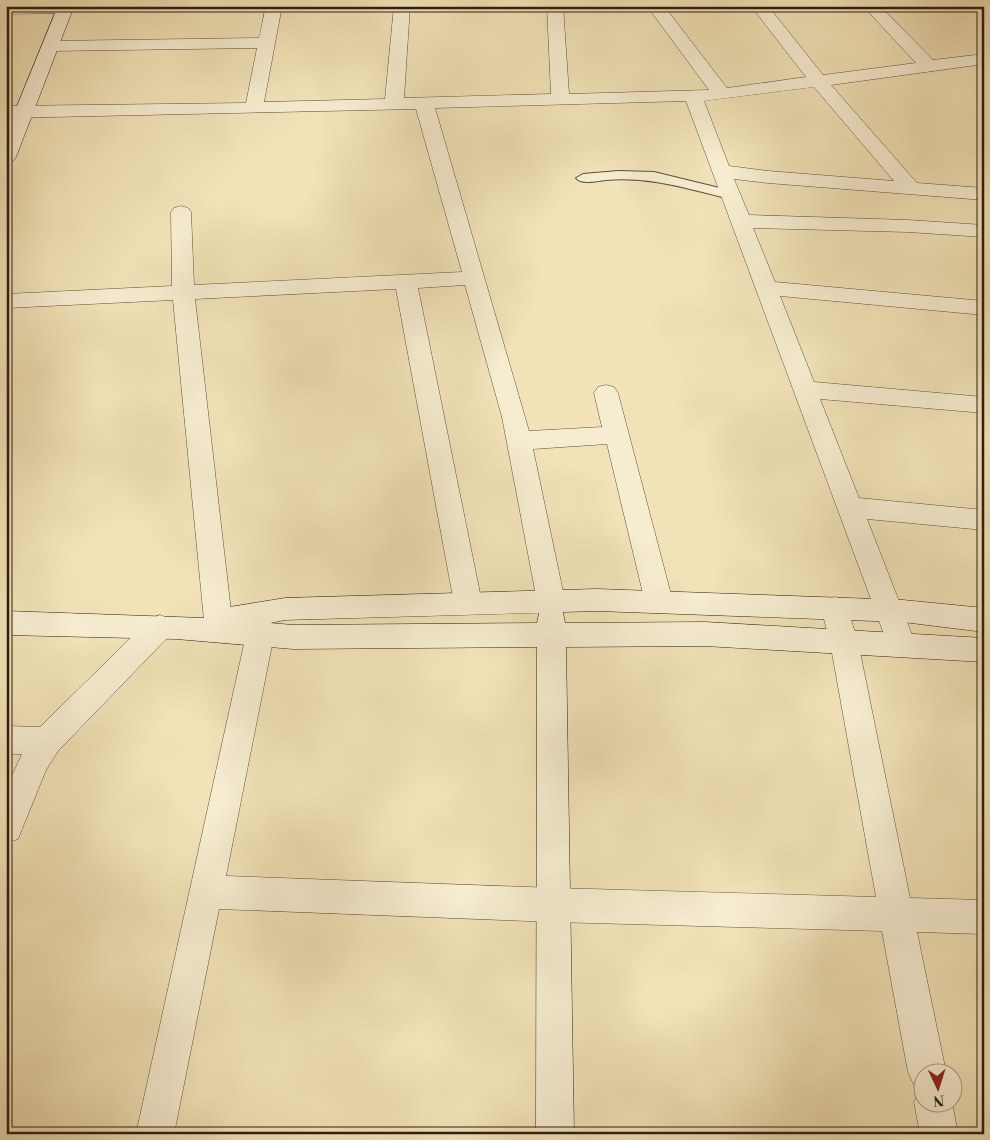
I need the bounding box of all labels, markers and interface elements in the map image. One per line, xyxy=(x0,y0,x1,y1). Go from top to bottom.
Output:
north arrow xyxy=(912,1062,962,1112)
text: N xyxy=(933,1091,945,1109)

